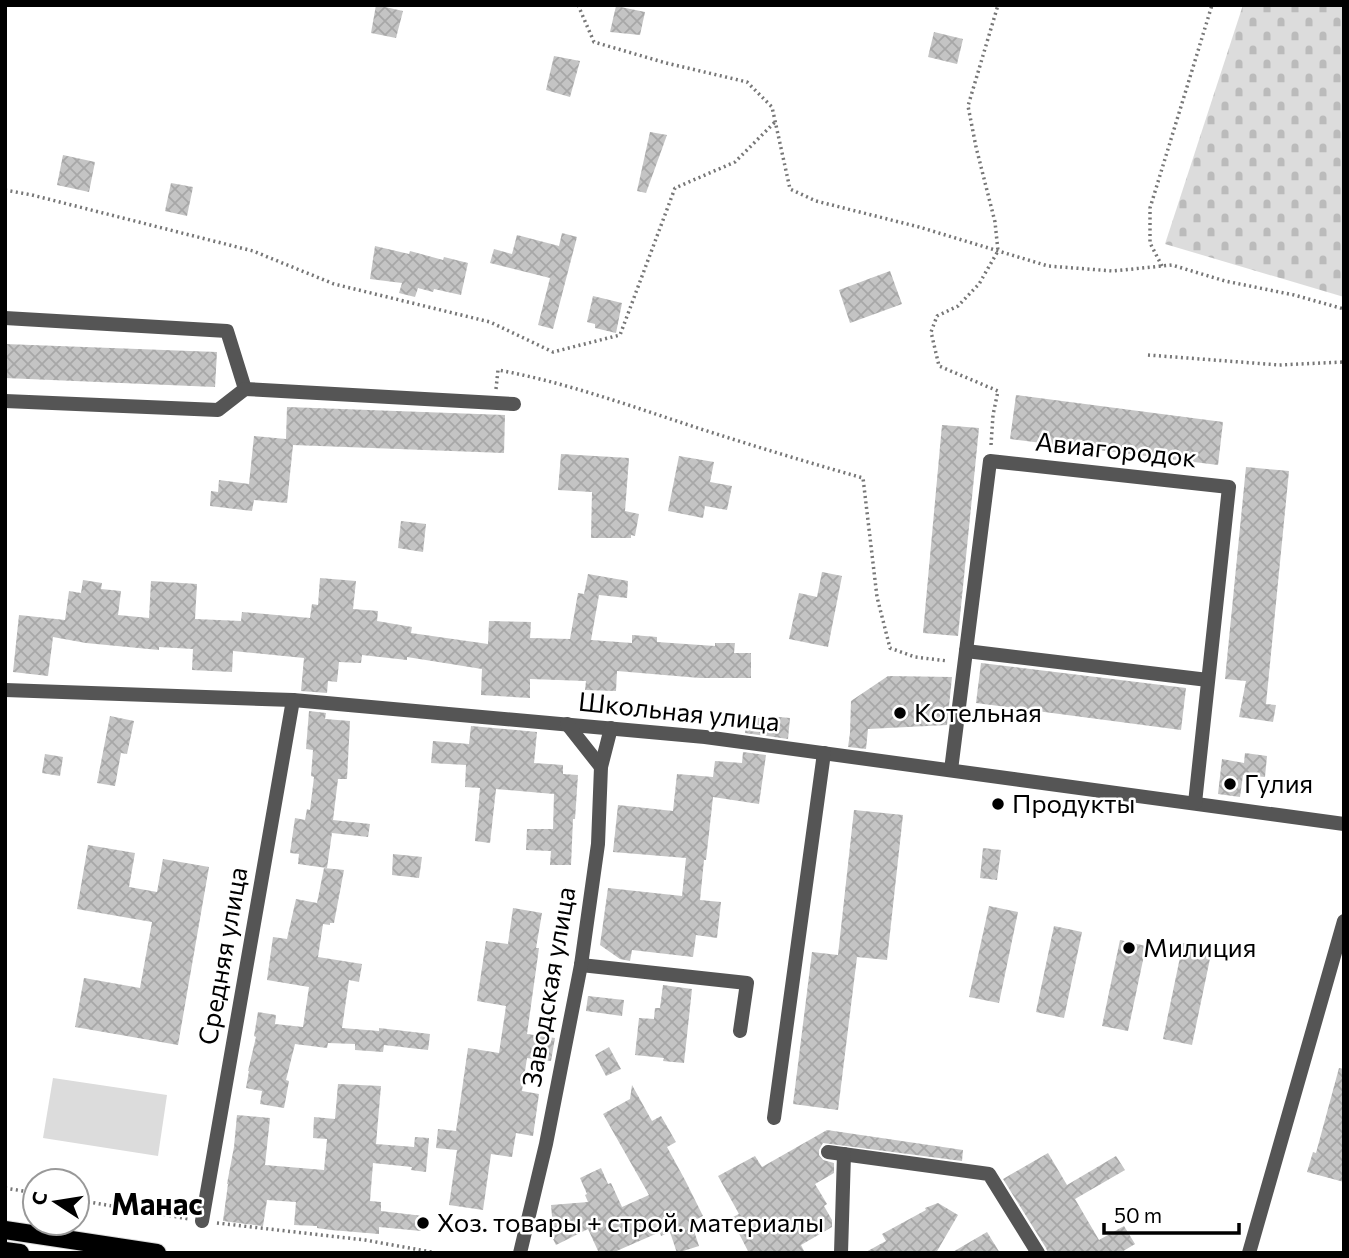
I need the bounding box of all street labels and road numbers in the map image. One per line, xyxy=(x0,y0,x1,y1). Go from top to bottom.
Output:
street label: Авиагородок xyxy=(1034,425,1198,472)
street label: Школьная улица xyxy=(577,685,781,736)
street label: Средняя улица xyxy=(191,864,252,1047)
street label: Заводская улица xyxy=(515,884,580,1089)

